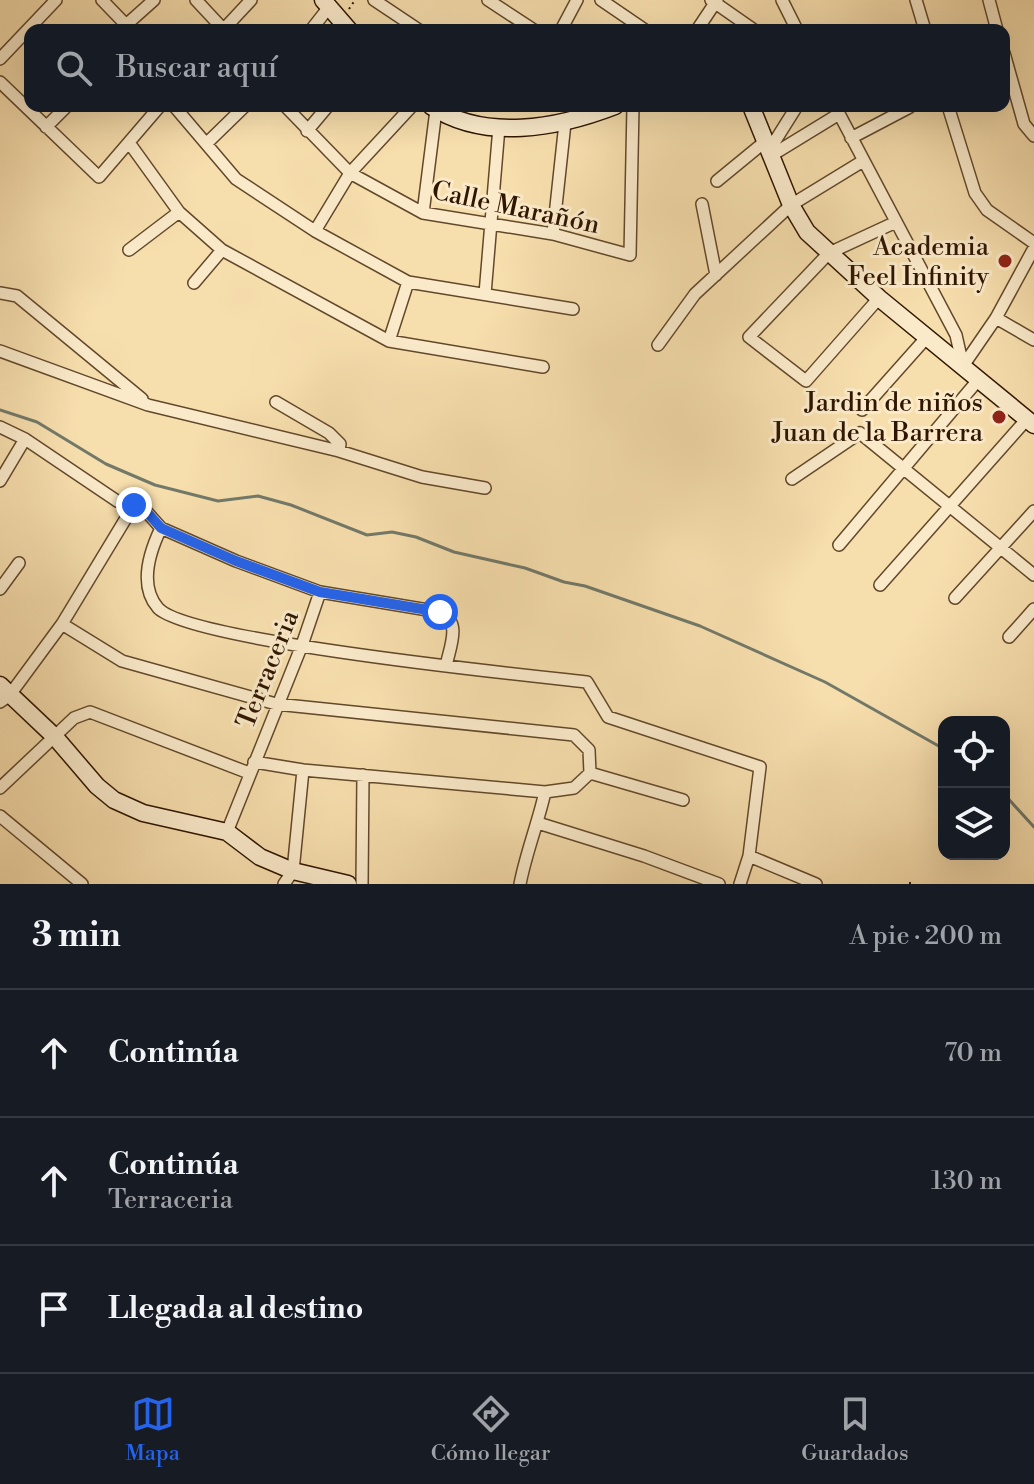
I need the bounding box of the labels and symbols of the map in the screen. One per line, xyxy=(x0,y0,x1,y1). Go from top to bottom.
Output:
street label: Calle Marañón xyxy=(429,175,603,241)
place label: Academia Feel Infinity xyxy=(847,231,990,293)
marker: Academia Feel Infinity xyxy=(996,252,1014,270)
place label: Jardin de niños Juan de la Barrera xyxy=(771,387,984,449)
marker: Jardin de niños Juan de la Barrera xyxy=(990,408,1008,426)
route end xyxy=(116,487,152,523)
route start xyxy=(422,594,458,630)
street label: Terraceria xyxy=(230,605,306,733)

